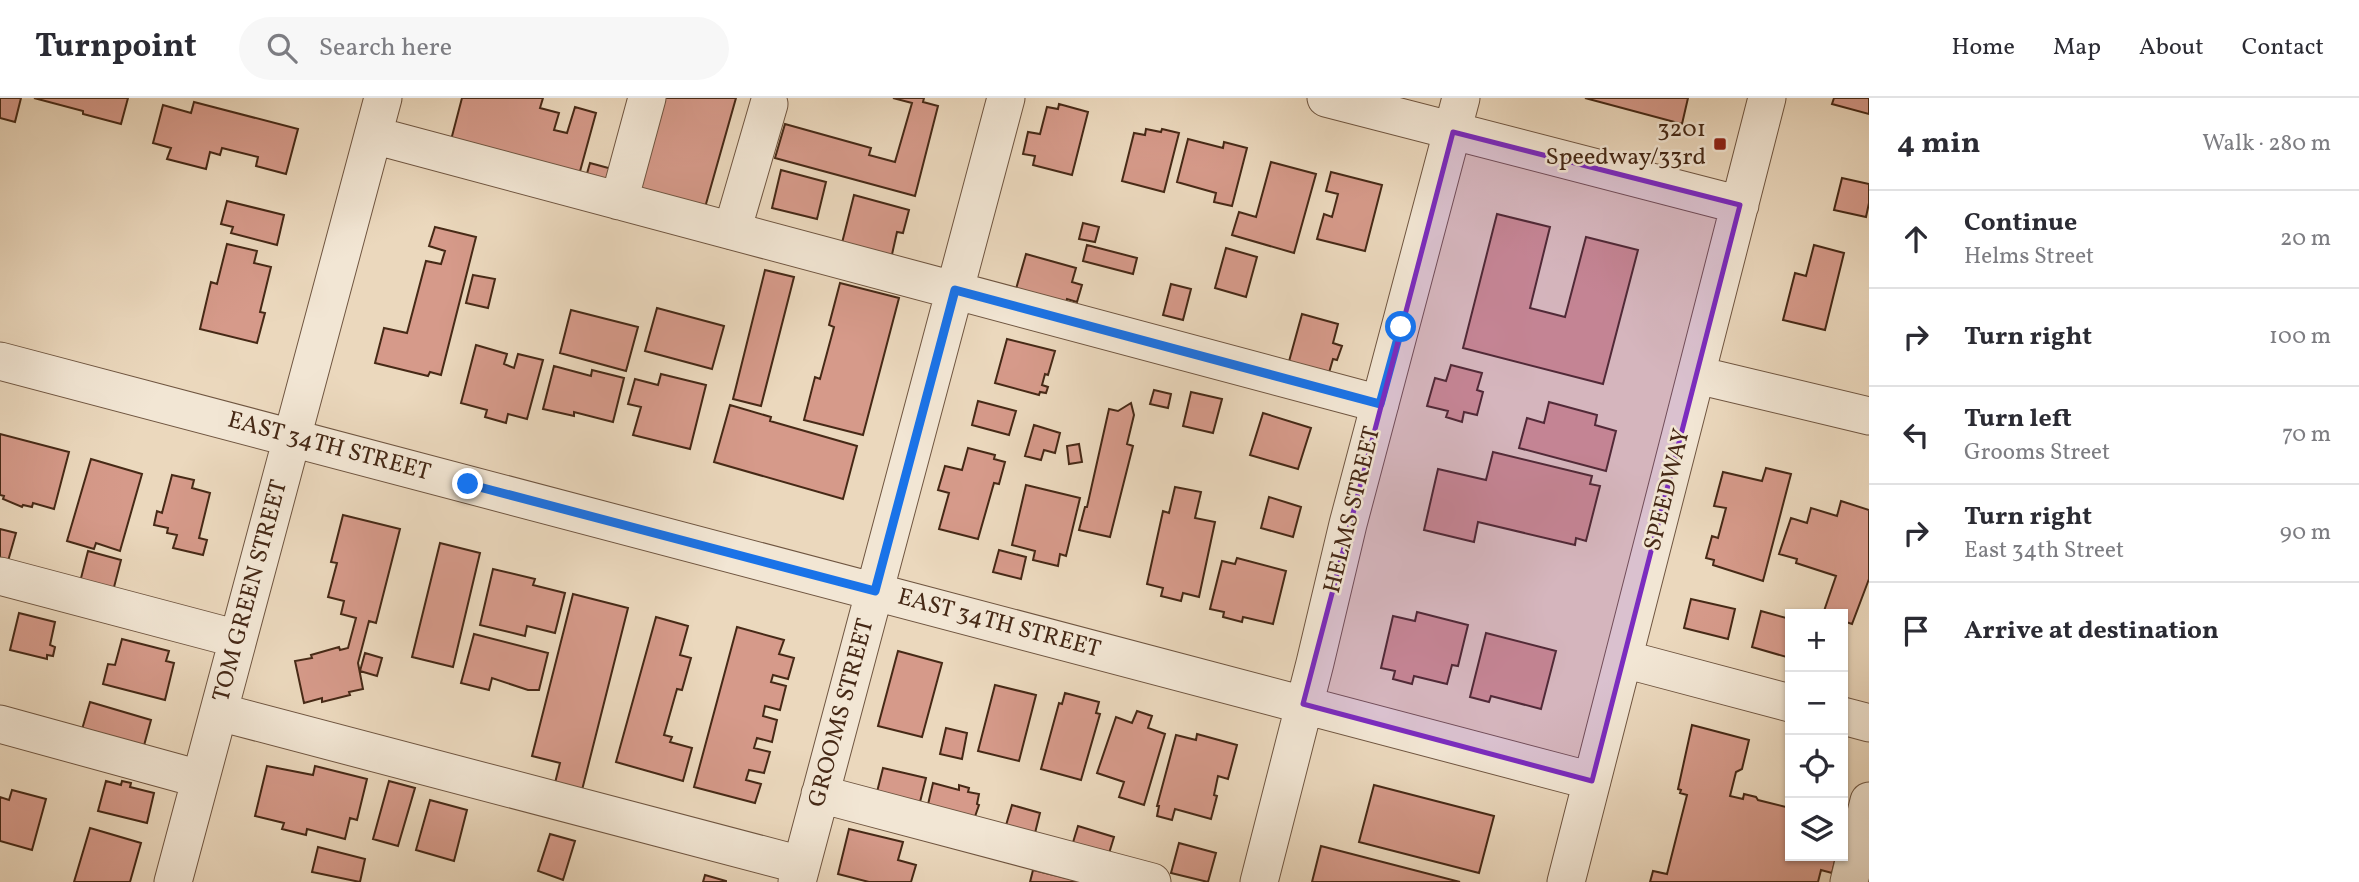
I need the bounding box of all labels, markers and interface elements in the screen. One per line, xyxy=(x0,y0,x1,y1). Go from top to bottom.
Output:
search box xyxy=(239,17,729,80)
text: Turnpoint xyxy=(35,25,197,71)
icon: search xyxy=(263,29,301,67)
text: Search here xyxy=(319,30,452,66)
text: Home xyxy=(1951,31,2015,65)
text: Map xyxy=(2053,31,2101,65)
text: About xyxy=(2139,31,2204,65)
text: Contact xyxy=(2242,31,2324,65)
place label: 3201 Speedway/33rd xyxy=(1546,113,1706,175)
text: 4 min xyxy=(1897,123,1981,165)
text: Walk · 280 m xyxy=(2202,128,2331,160)
marker: 3201 Speedway/33rd xyxy=(1712,136,1728,152)
text: Continue xyxy=(1964,205,2077,241)
icon: ahead xyxy=(1897,220,1935,258)
text: 20 m xyxy=(2280,223,2331,255)
text: Helms Street xyxy=(1964,241,2094,273)
route start xyxy=(1385,311,1416,342)
icon: right xyxy=(1897,318,1935,356)
text: Turn right xyxy=(1964,319,2092,355)
text: 100 m xyxy=(2269,321,2331,353)
text: Turn left xyxy=(1964,401,2072,437)
street label: EAST 34TH STREET xyxy=(224,404,434,490)
icon: left xyxy=(1897,416,1935,454)
text: 70 m xyxy=(2282,419,2331,451)
street label: HELMS STREET xyxy=(1316,423,1390,597)
street label: SPEEDWAY xyxy=(1636,425,1700,555)
text: Grooms Street xyxy=(1964,437,2110,469)
route end xyxy=(452,468,483,499)
street label: TOM GREEN STREET xyxy=(205,476,297,706)
text: Turn right xyxy=(1964,499,2092,535)
icon: right xyxy=(1897,514,1935,552)
text: 90 m xyxy=(2280,517,2331,549)
text: East 34th Street xyxy=(1964,535,2124,567)
street label: EAST 34TH STREET xyxy=(894,581,1104,667)
map controls xyxy=(1785,609,1848,861)
button: + xyxy=(1785,609,1848,672)
icon: arrive xyxy=(1897,612,1935,650)
text: Arrive at destination xyxy=(1964,613,2219,649)
street label: GROOMS STREET xyxy=(800,615,884,811)
button: − xyxy=(1785,672,1848,735)
button: locate xyxy=(1785,735,1848,798)
button: layers xyxy=(1785,798,1848,861)

